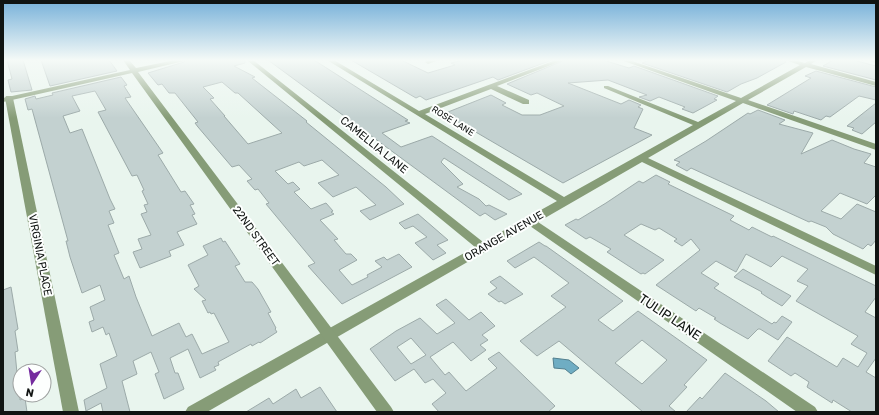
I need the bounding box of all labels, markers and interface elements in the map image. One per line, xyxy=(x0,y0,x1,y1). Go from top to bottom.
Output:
street label: ROSE LANE xyxy=(430,104,476,138)
street label: CAMELLIA LANE xyxy=(338,114,411,176)
street label: 22ND STREET xyxy=(230,204,282,269)
street label: ORANGE AVENUE xyxy=(462,208,546,264)
street label: VIRGINIA PLACE xyxy=(26,213,54,297)
street label: TULIP LANE xyxy=(636,291,704,343)
north arrow xyxy=(12,363,52,403)
text: N xyxy=(25,385,35,399)

